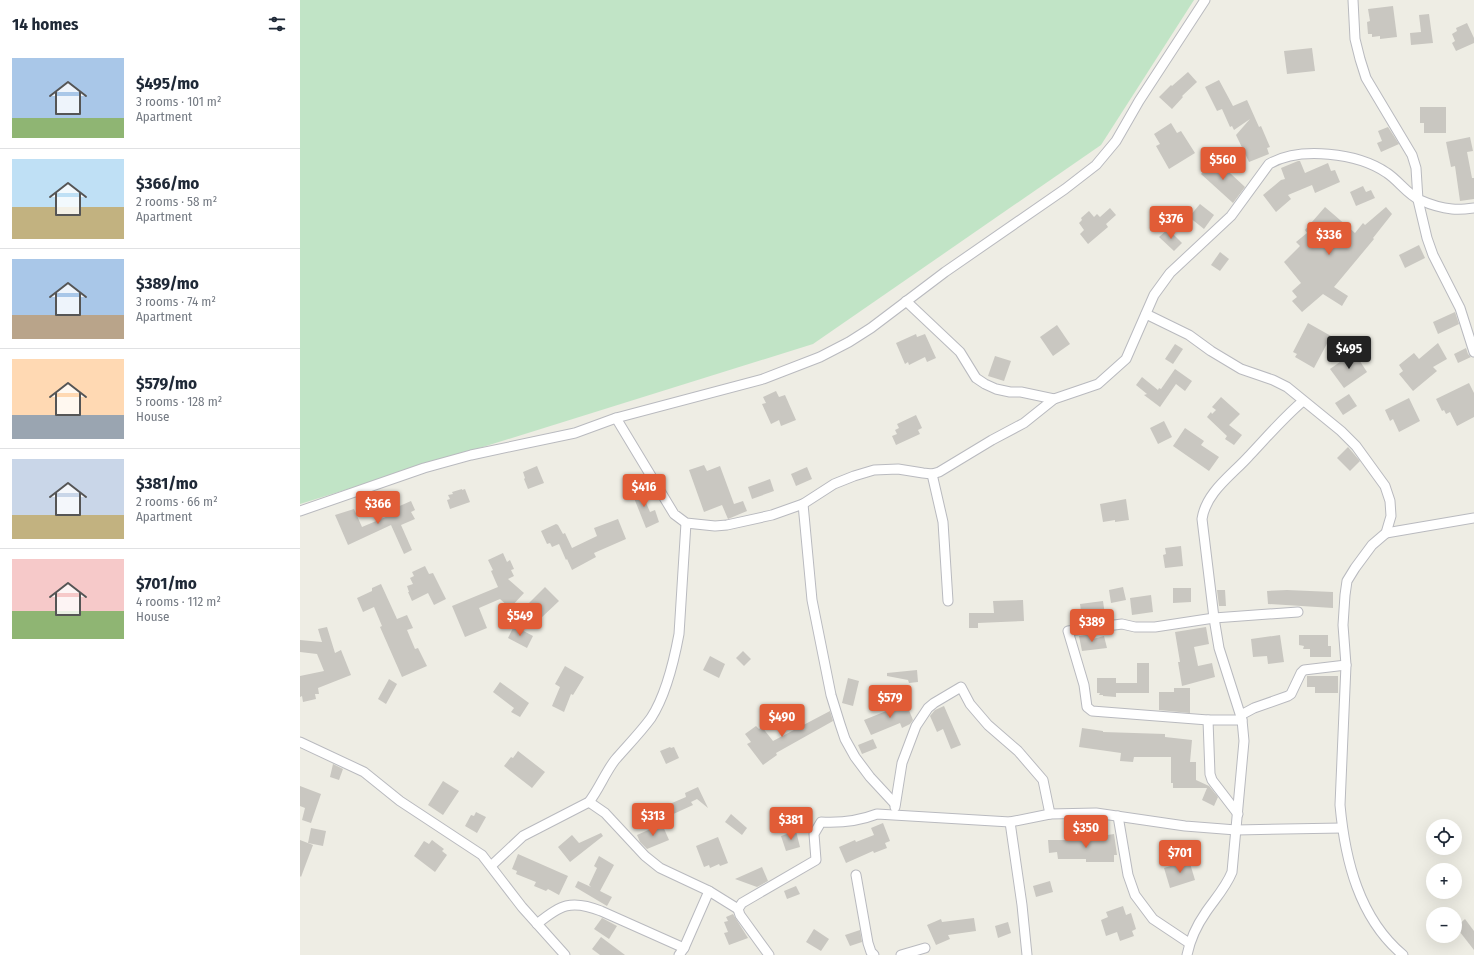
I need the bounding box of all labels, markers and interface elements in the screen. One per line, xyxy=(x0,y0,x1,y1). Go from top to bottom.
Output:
icon: filters xyxy=(266,13,288,35)
text: 14 homes xyxy=(12,14,79,35)
text: $495/mo xyxy=(136,73,199,94)
icon: home xyxy=(44,74,92,122)
text: 3 rooms · 101 m² xyxy=(136,94,221,109)
text: Apartment xyxy=(136,109,192,124)
pin: $560 xyxy=(1199,147,1247,181)
text: $560 xyxy=(1210,152,1236,167)
text: $366/mo xyxy=(136,173,199,194)
icon: home xyxy=(44,175,92,223)
text: 2 rooms · 58 m² xyxy=(136,194,217,209)
pin: $376 xyxy=(1147,206,1195,240)
text: Apartment xyxy=(136,209,192,224)
text: $376 xyxy=(1159,211,1183,226)
pin: $336 xyxy=(1305,222,1353,256)
text: $336 xyxy=(1316,227,1342,242)
text: $389/mo xyxy=(136,273,199,294)
icon: home xyxy=(44,275,92,323)
text: 3 rooms · 74 m² xyxy=(136,294,216,309)
text: Apartment xyxy=(136,309,192,324)
pin: $495 xyxy=(1325,336,1373,370)
text: $495 xyxy=(1336,341,1362,356)
text: $579/mo xyxy=(136,373,197,394)
icon: home xyxy=(44,375,92,423)
text: 5 rooms · 128 m² xyxy=(136,394,222,409)
text: House xyxy=(136,409,170,424)
text: $381/mo xyxy=(136,473,198,494)
pin: $416 xyxy=(620,474,668,508)
icon: home xyxy=(44,475,92,523)
text: $416 xyxy=(632,479,656,494)
pin: $366 xyxy=(354,491,402,525)
text: 2 rooms · 66 m² xyxy=(136,494,218,509)
text: $366 xyxy=(365,496,391,511)
text: Apartment xyxy=(136,509,192,524)
text: $701/mo xyxy=(136,573,197,594)
icon: home xyxy=(44,575,92,623)
text: 4 rooms · 112 m² xyxy=(136,594,221,609)
pin: $549 xyxy=(496,603,544,637)
text: $549 xyxy=(507,608,533,623)
text: House xyxy=(136,609,170,624)
pin: $389 xyxy=(1068,609,1116,643)
text: $389 xyxy=(1079,614,1105,629)
pin: $579 xyxy=(866,685,914,719)
text: $579 xyxy=(878,690,902,705)
pin: $490 xyxy=(758,704,806,738)
text: $490 xyxy=(769,709,795,724)
pin: $313 xyxy=(629,803,677,837)
pin: $381 xyxy=(767,807,815,841)
text: $313 xyxy=(641,808,665,823)
text: $381 xyxy=(779,812,803,827)
pin: $350 xyxy=(1062,815,1110,849)
map controls xyxy=(1426,819,1462,943)
button: locate xyxy=(1426,819,1462,855)
text: $350 xyxy=(1073,820,1099,835)
pin: $701 xyxy=(1156,840,1204,874)
text: $701 xyxy=(1168,845,1192,860)
button: + xyxy=(1426,863,1462,899)
button: − xyxy=(1426,907,1462,943)

